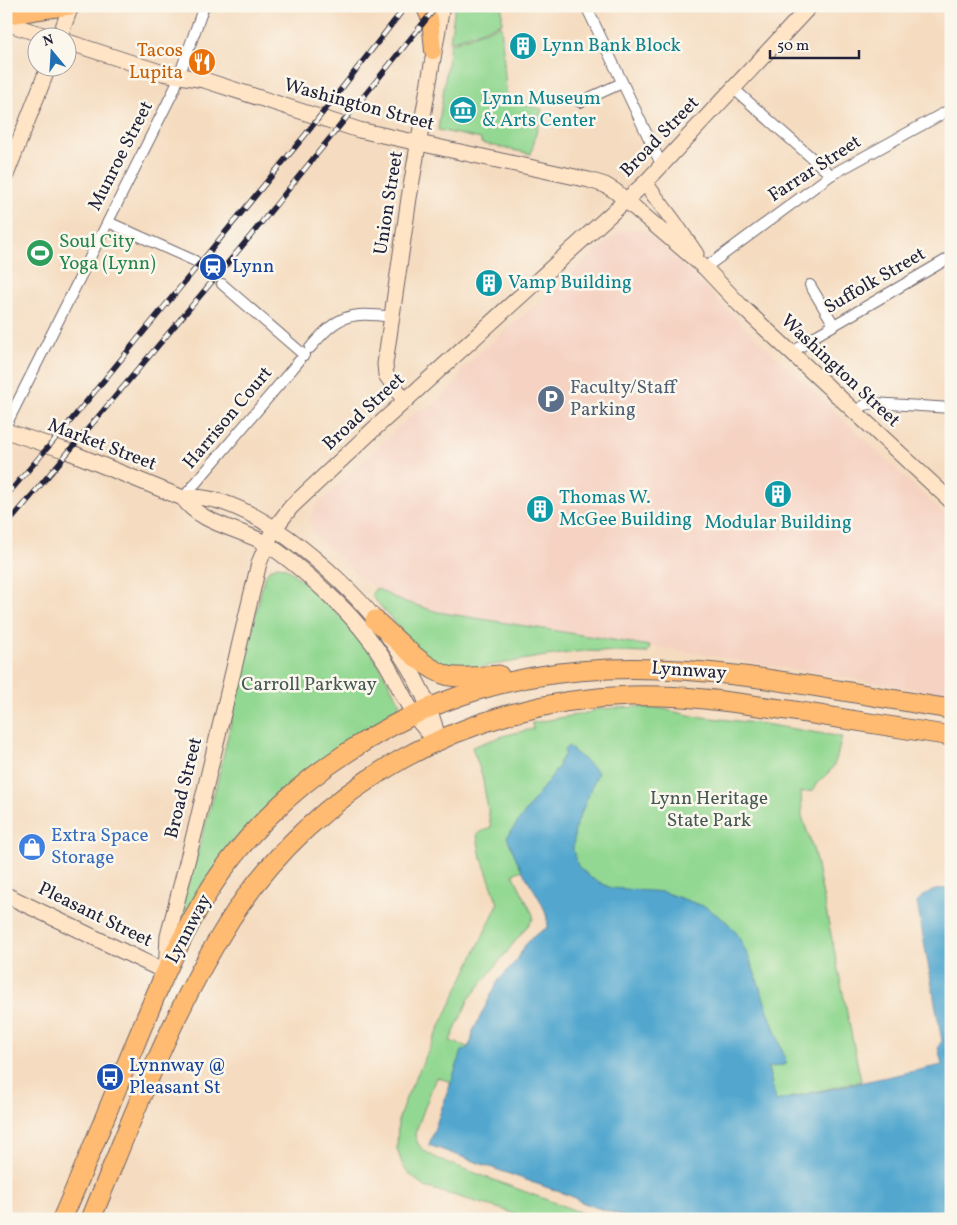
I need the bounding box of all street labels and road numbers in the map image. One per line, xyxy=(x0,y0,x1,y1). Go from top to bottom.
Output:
street label: Washington Street xyxy=(281,72,438,138)
street label: Broad Street xyxy=(615,90,706,183)
street label: Munroe Street xyxy=(82,96,160,215)
street label: Farrar Street xyxy=(763,129,867,209)
street label: Union Street xyxy=(368,149,410,257)
street label: Suffolk Street xyxy=(819,241,931,321)
street label: Washington Street xyxy=(774,309,906,434)
street label: Harrison Court xyxy=(177,361,279,475)
street label: Broad Street xyxy=(317,367,411,457)
street label: Market Street xyxy=(44,412,160,478)
street label: Lynnway xyxy=(650,655,728,687)
street label: Broad Street xyxy=(159,734,209,841)
street label: Pleasant Street xyxy=(33,876,157,954)
street label: Lynnway xyxy=(160,890,218,968)

